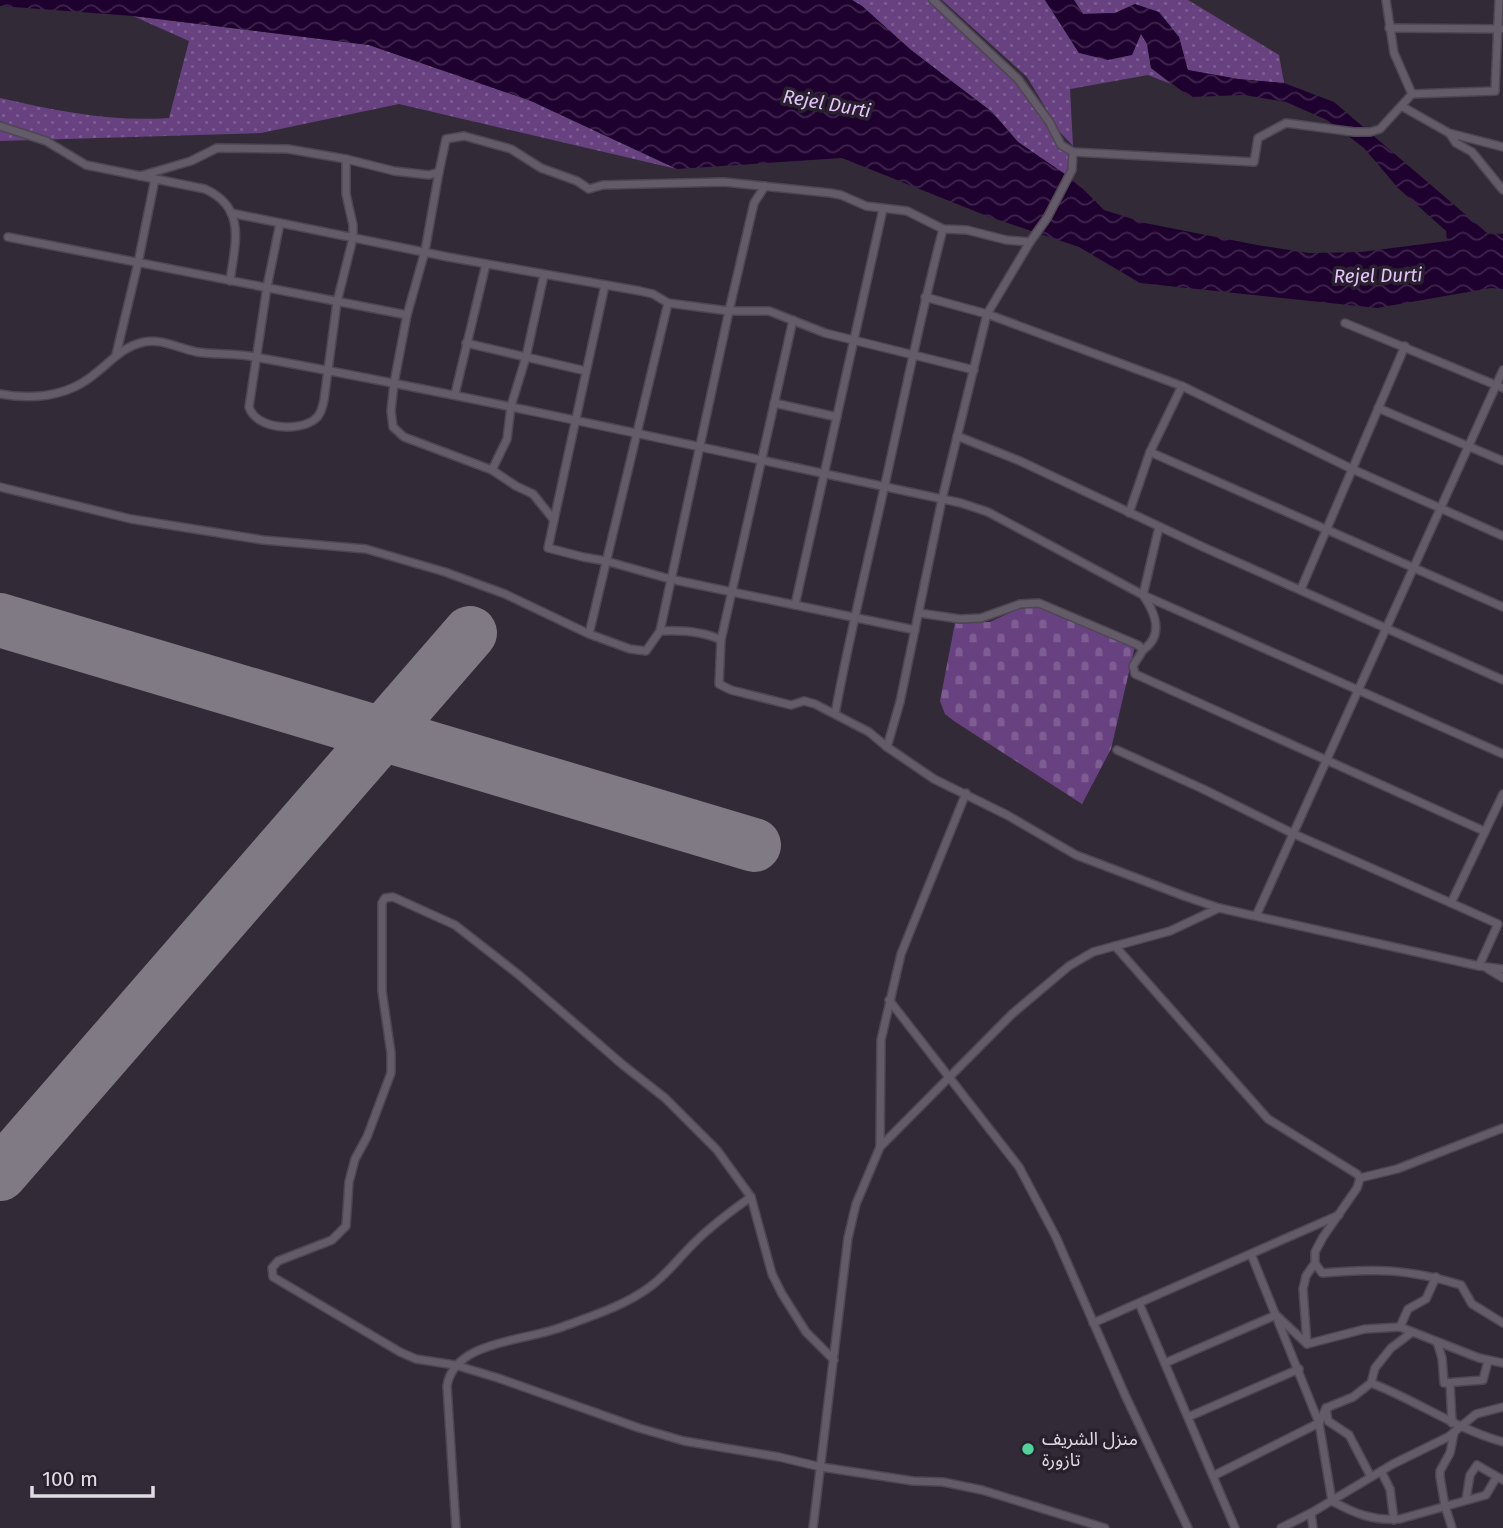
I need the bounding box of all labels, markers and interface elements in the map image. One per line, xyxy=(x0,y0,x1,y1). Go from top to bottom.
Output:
water label: Rejel Durti xyxy=(781,84,873,123)
water label: Rejel Durti xyxy=(1333,263,1423,288)
place label: منزل الشريف تازورة xyxy=(1042,1428,1138,1471)
marker: منزل الشريف تازورة xyxy=(1020,1441,1036,1457)
scale bar xyxy=(32,1454,152,1498)
text: 100 m xyxy=(42,1466,98,1492)

